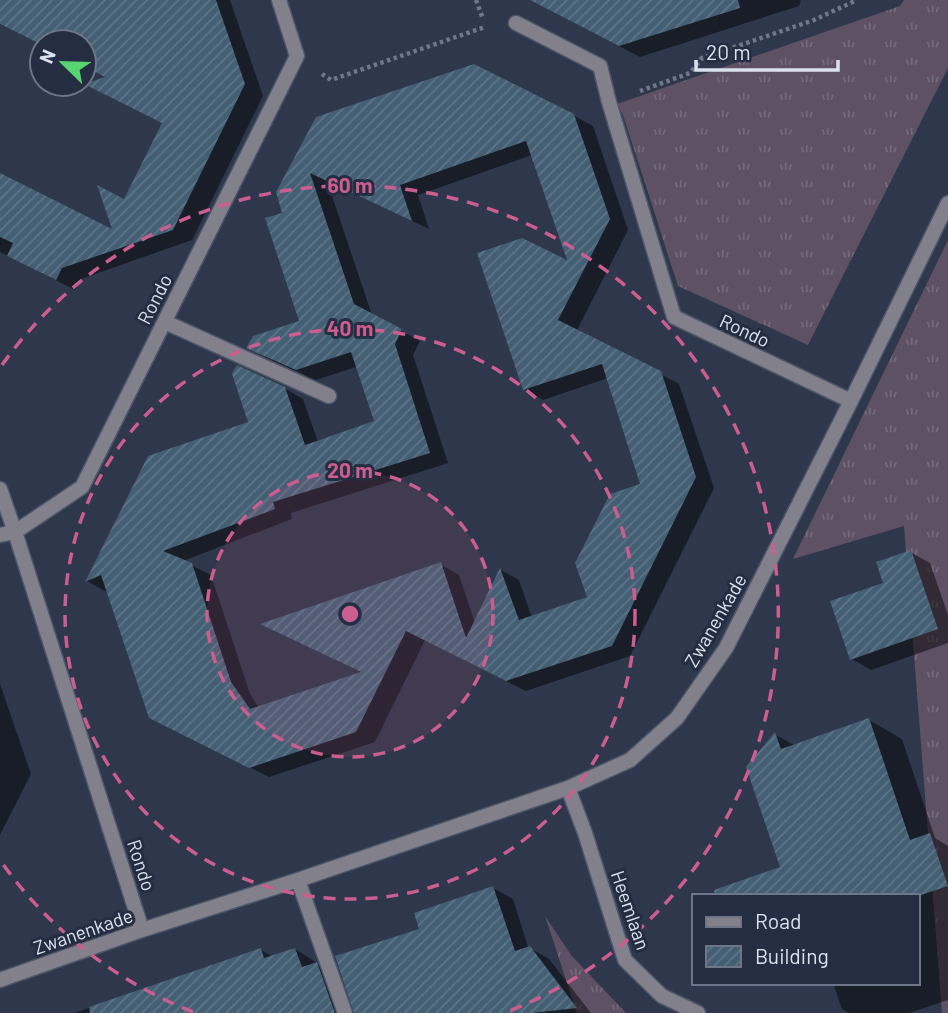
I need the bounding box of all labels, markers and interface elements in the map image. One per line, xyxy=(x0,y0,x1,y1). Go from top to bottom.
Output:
north arrow xyxy=(28,28,98,98)
scale bar xyxy=(696,28,838,72)
text: 20 m xyxy=(706,39,751,64)
text: N xyxy=(34,46,60,66)
text: 60 m xyxy=(328,172,372,197)
street label: Rondo xyxy=(132,270,176,328)
street label: Rondo xyxy=(716,308,774,352)
text: 40 m xyxy=(327,315,373,340)
text: 20 m xyxy=(327,457,373,482)
street label: Zwanenkade xyxy=(679,569,751,671)
centre of rings xyxy=(338,602,362,626)
street label: Rondo xyxy=(123,836,161,894)
street label: Heemlaan xyxy=(607,867,655,953)
legend xyxy=(692,894,920,985)
street label: Zwanenkade xyxy=(30,903,136,959)
text: Road xyxy=(755,908,801,933)
text: Building xyxy=(755,943,829,968)

